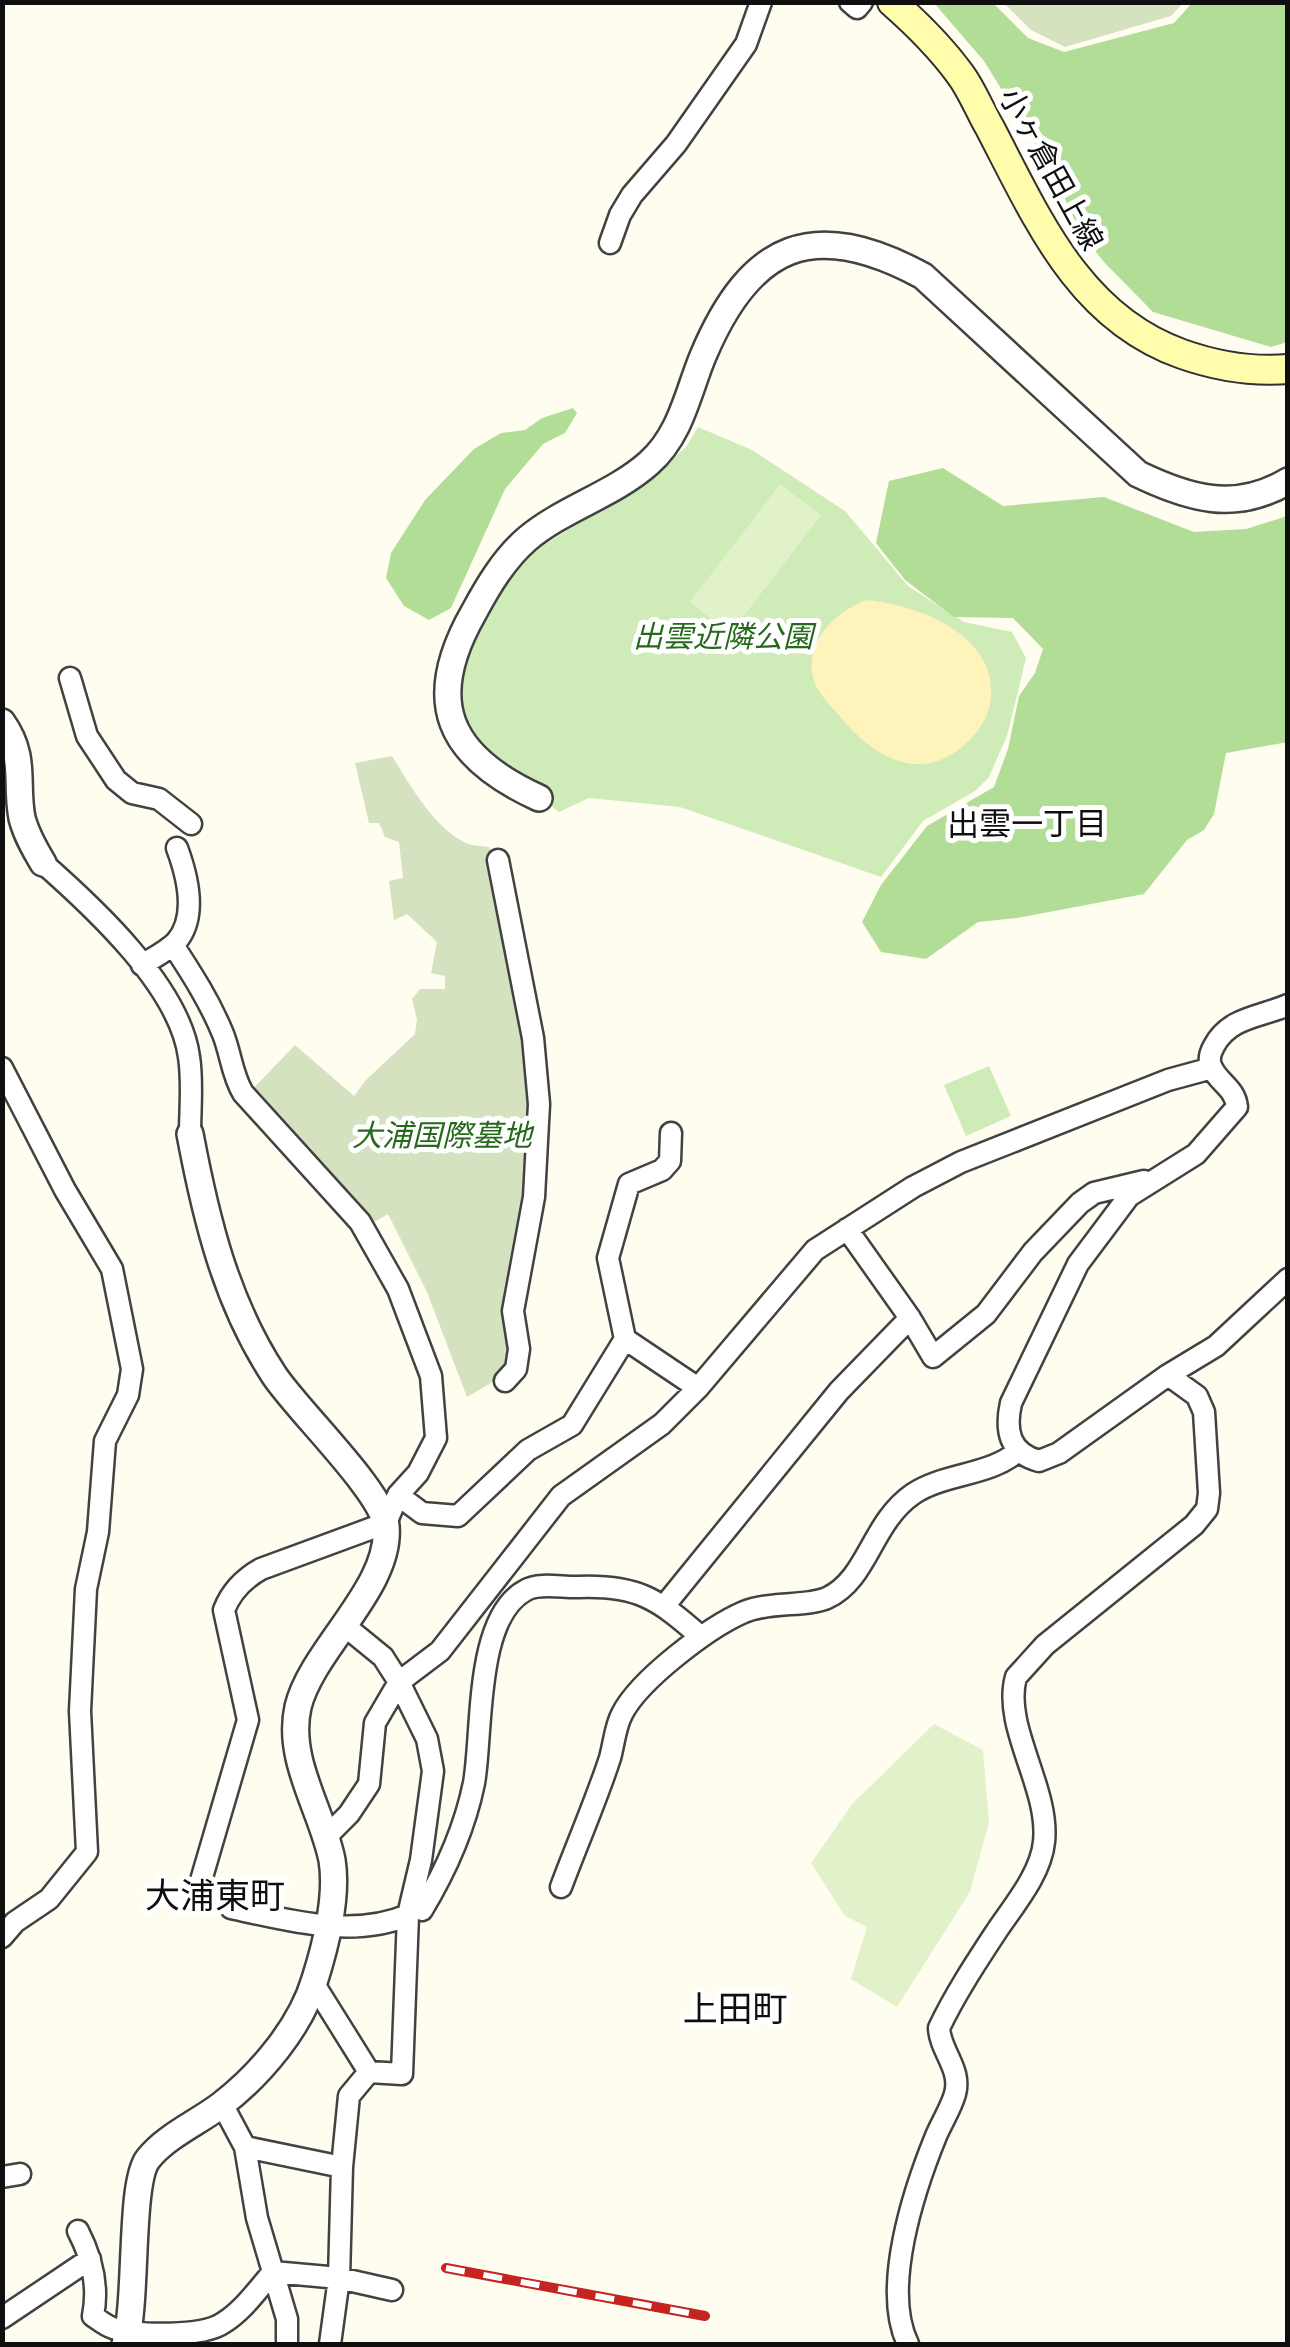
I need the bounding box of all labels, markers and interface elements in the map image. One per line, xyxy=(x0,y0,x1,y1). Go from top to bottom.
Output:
street label: 小ヶ倉田上線 xyxy=(991,80,1114,257)
park label: 出雲近隣公園 xyxy=(633,615,817,656)
district label: 出雲一丁目 xyxy=(947,801,1107,844)
park label: 大浦国際墓地 xyxy=(352,1114,535,1155)
district label: 大浦東町 xyxy=(145,1871,285,1918)
district label: 上田町 xyxy=(682,1984,788,2031)

